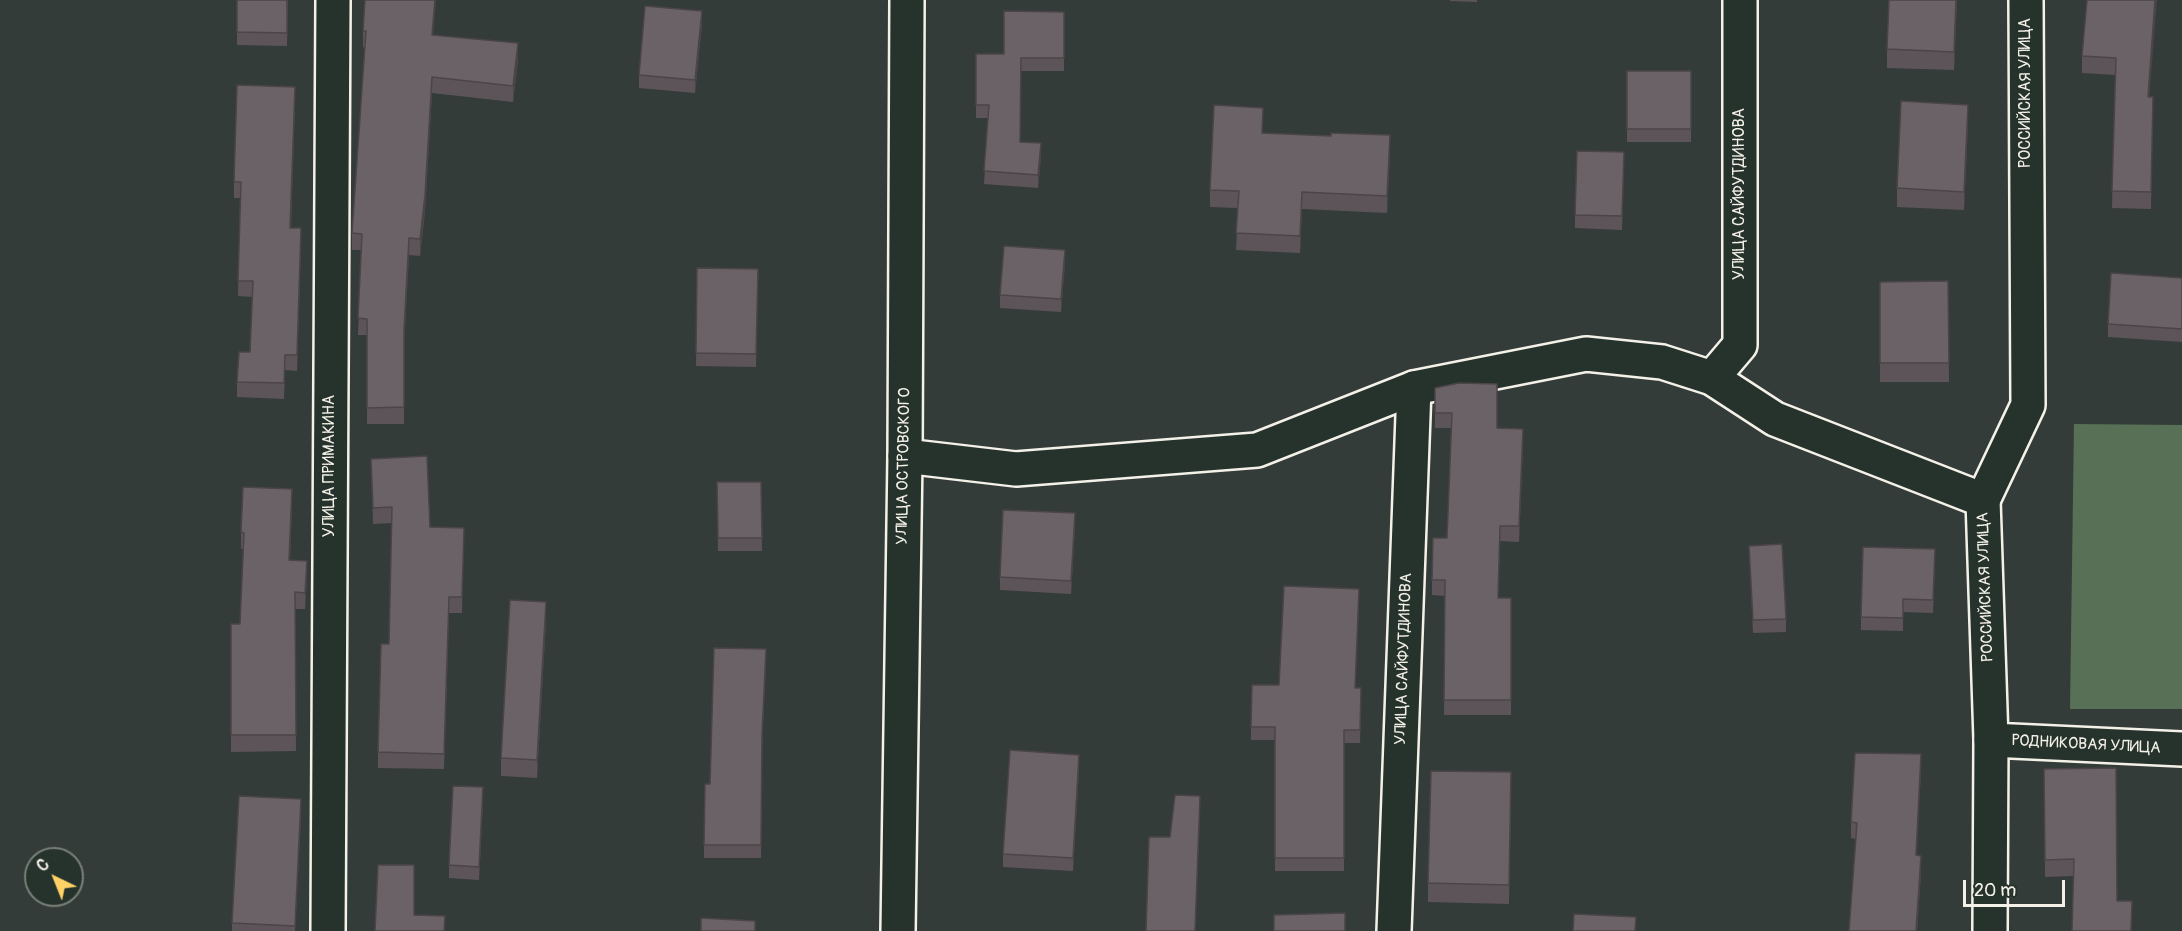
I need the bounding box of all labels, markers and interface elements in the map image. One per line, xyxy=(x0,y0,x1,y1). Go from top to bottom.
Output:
street label: РОССИЙСКАЯ УЛИЦА xyxy=(2016,18,2036,168)
street label: УЛИЦА САЙФУТДИНОВА xyxy=(1730,108,1750,280)
street label: УЛИЦА ОСТРОВСКОГО xyxy=(893,387,915,545)
street label: УЛИЦА ПРИМАКИНА xyxy=(320,395,340,537)
street label: РОССИЙСКАЯ УЛИЦА xyxy=(1974,512,1998,662)
street label: УЛИЦА САЙФУТДИНОВА xyxy=(1391,573,1417,745)
street label: РОДНИКОВАЯ УЛИЦА xyxy=(2011,732,2161,758)
north arrow xyxy=(24,847,84,907)
text: С xyxy=(33,855,54,876)
scale bar xyxy=(1966,868,2068,906)
text: 20 m xyxy=(1974,879,2016,902)

